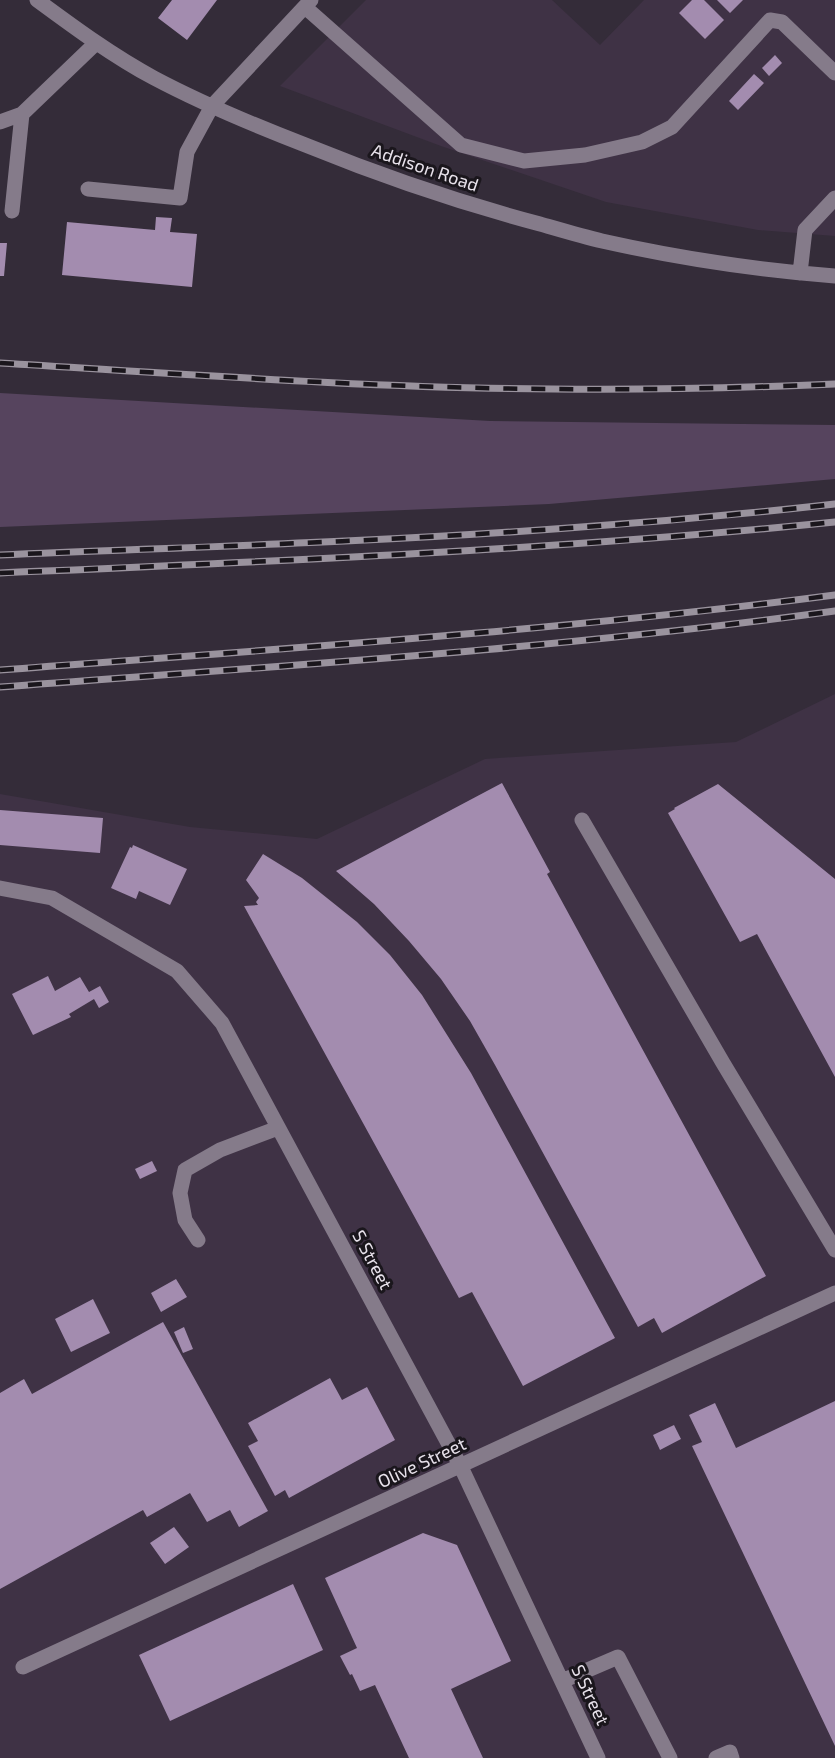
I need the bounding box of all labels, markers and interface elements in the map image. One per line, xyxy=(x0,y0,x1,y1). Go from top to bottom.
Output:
street label: Addison Road xyxy=(369,138,482,196)
street label: S Street xyxy=(348,1226,398,1293)
street label: Olive Street xyxy=(374,1432,469,1492)
street label: S Street xyxy=(567,1661,614,1728)

